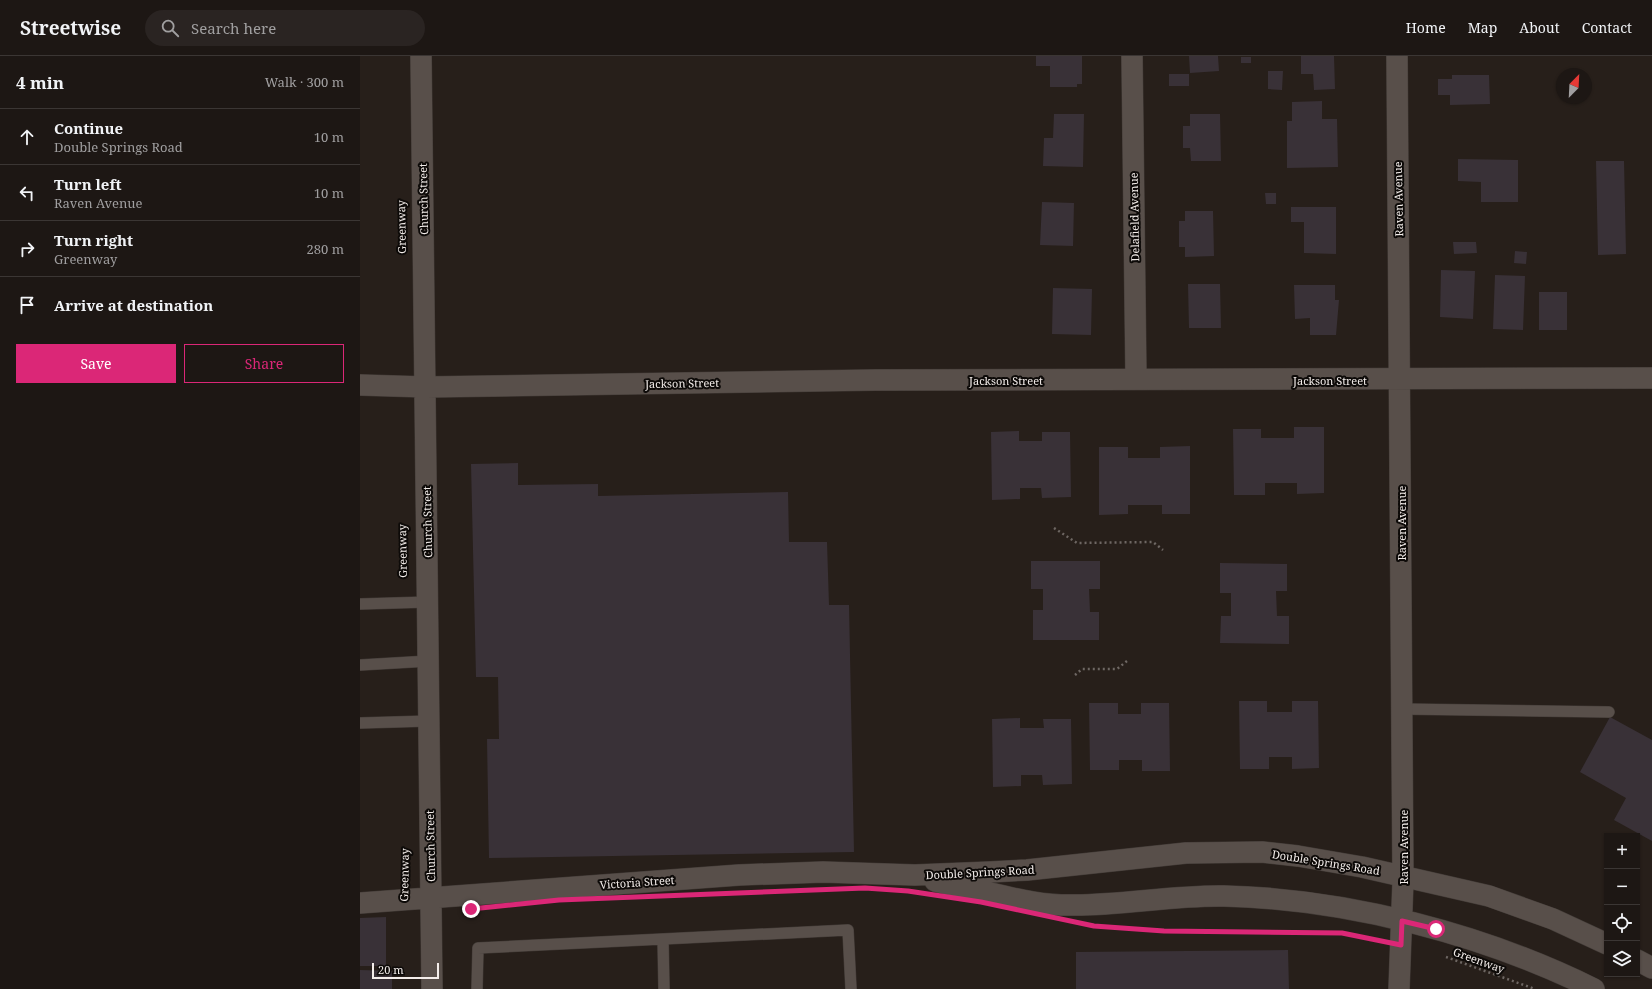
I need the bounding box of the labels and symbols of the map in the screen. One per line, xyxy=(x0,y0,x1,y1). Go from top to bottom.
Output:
north arrow xyxy=(1556,68,1592,104)
street label: Raven Avenue xyxy=(1390,161,1406,237)
street label: Church Street xyxy=(415,163,431,235)
street label: Delafield Avenue xyxy=(1126,172,1142,262)
street label: Greenway xyxy=(393,199,409,254)
street label: Jackson Street xyxy=(968,373,1043,388)
street label: Jackson Street xyxy=(1292,373,1367,388)
street label: Jackson Street xyxy=(644,375,719,391)
street label: Raven Avenue xyxy=(1394,485,1409,560)
street label: Church Street xyxy=(419,486,435,558)
street label: Greenway xyxy=(394,523,410,578)
street label: Raven Avenue xyxy=(1396,809,1411,884)
street label: Church Street xyxy=(422,810,438,882)
street label: Double Springs Road xyxy=(1271,846,1381,878)
street label: Greenway xyxy=(396,847,412,902)
street label: Double Springs Road xyxy=(925,862,1035,882)
street label: Victoria Street xyxy=(599,872,675,892)
route end xyxy=(462,900,480,918)
route start xyxy=(1427,920,1445,938)
street label: Greenway xyxy=(1451,944,1507,976)
scale bar xyxy=(372,961,439,980)

